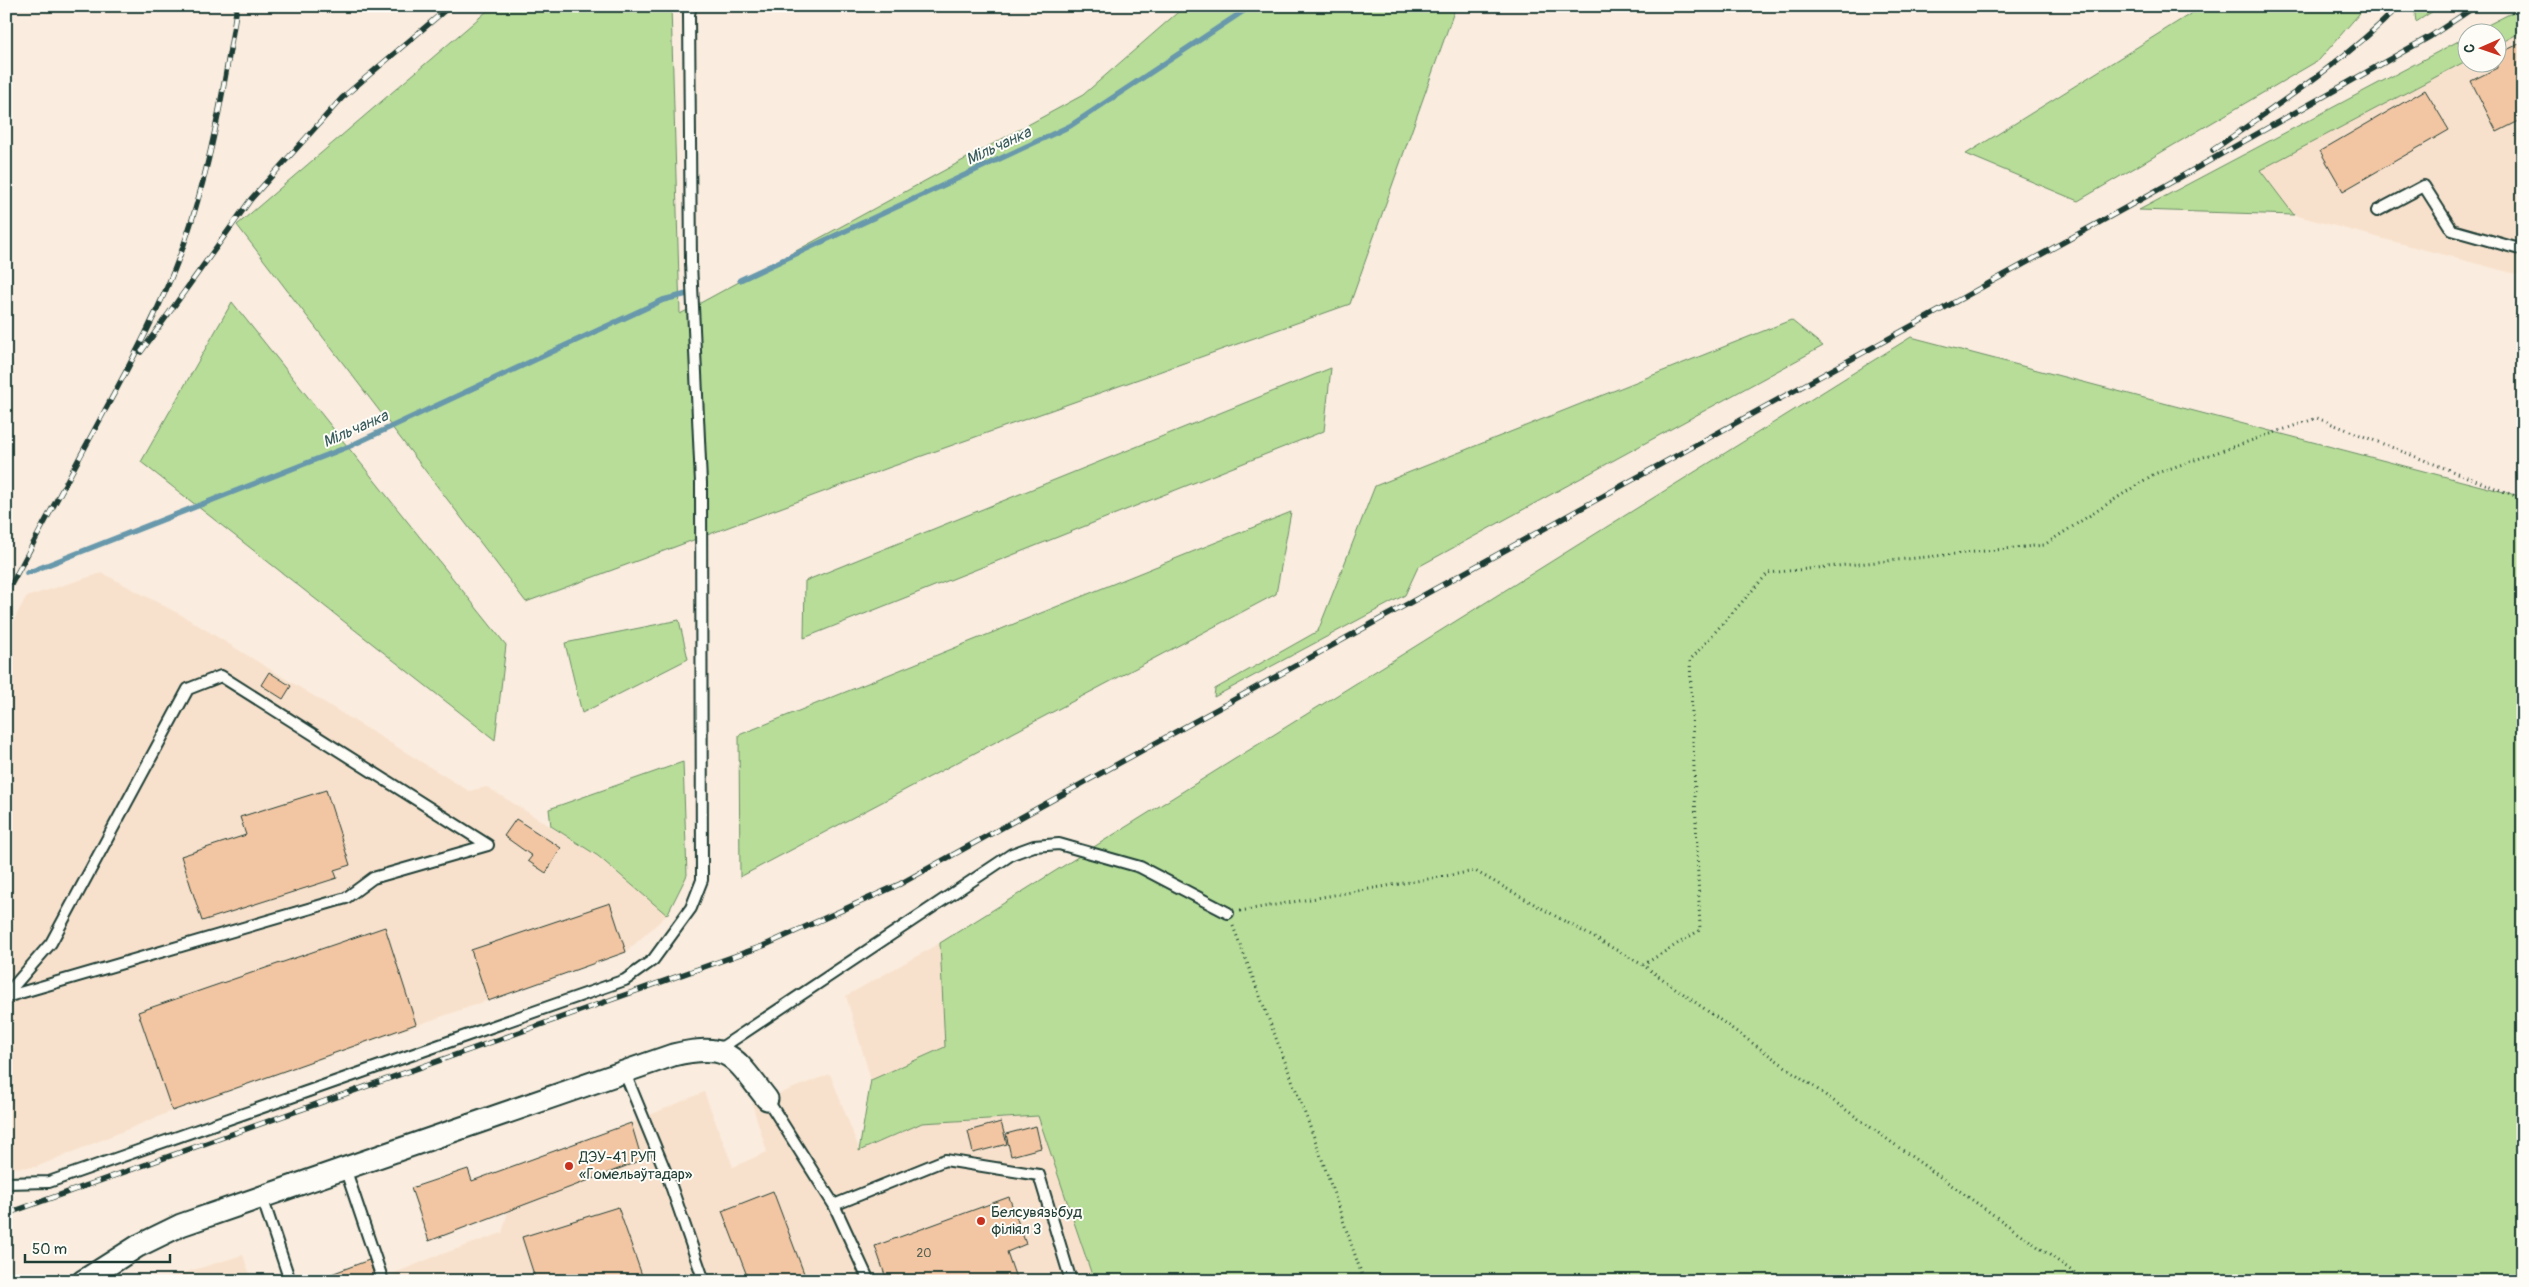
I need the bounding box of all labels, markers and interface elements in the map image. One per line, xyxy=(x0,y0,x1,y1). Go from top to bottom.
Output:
north arrow xyxy=(2456,22,2506,72)
text: С xyxy=(2461,43,2478,53)
water label: Мільчанка xyxy=(963,122,1035,170)
water label: Мільчанка xyxy=(320,405,393,452)
place label: ДЭУ-41 РУП «Гомельаўтадар» xyxy=(578,1148,693,1184)
marker: ДЭУ-41 РУП «Гомельаўтадар» xyxy=(563,1160,575,1172)
place label: Белсувязьбуд філіял 3 xyxy=(991,1203,1082,1239)
marker: Белсувязьбуд філіял 3 xyxy=(975,1215,987,1227)
scale bar xyxy=(25,1232,170,1264)
text: 50 m xyxy=(32,1240,67,1259)
house number: 20 xyxy=(917,1246,931,1261)

